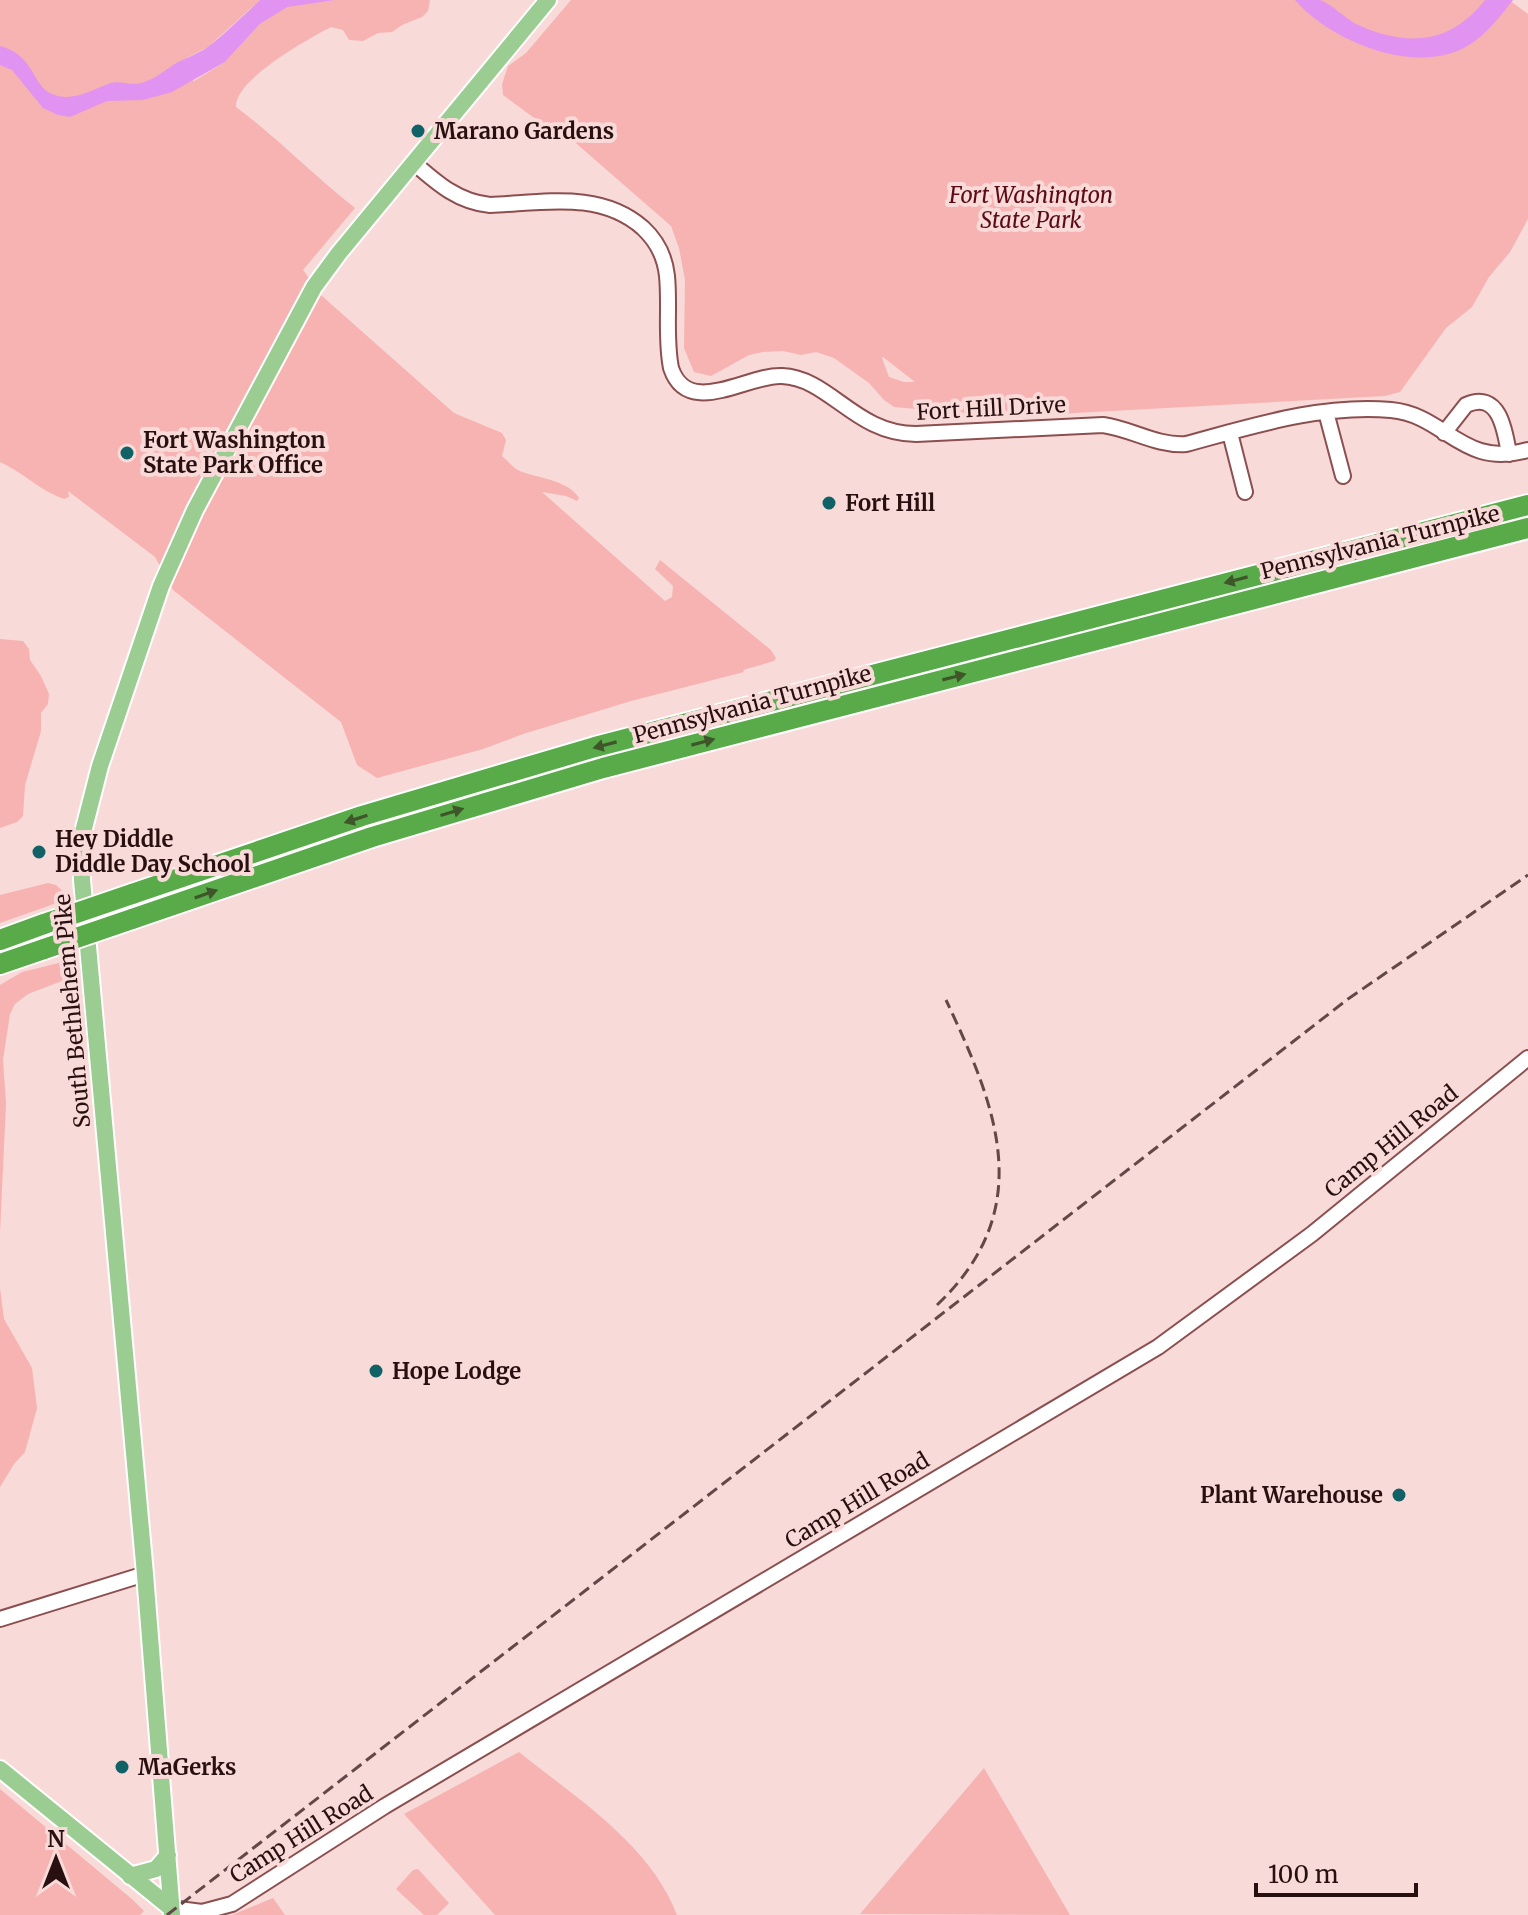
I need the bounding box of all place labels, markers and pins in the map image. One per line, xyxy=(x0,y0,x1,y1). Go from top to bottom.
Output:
place label: Marano Gardens xyxy=(434,117,614,145)
marker: Marano Gardens xyxy=(409,122,427,140)
place label: Fort Washington State Park Office xyxy=(143,426,325,479)
marker: Fort Washington State Park Office xyxy=(118,444,136,462)
place label: Fort Hill xyxy=(845,489,935,517)
marker: Fort Hill xyxy=(820,494,838,512)
place label: Hey Diddle Diddle Day School xyxy=(55,825,251,878)
marker: Hey Diddle Diddle Day School xyxy=(30,843,48,861)
place label: Hope Lodge xyxy=(392,1357,521,1385)
marker: Hope Lodge xyxy=(367,1362,385,1380)
place label: Plant Warehouse xyxy=(1200,1481,1383,1509)
marker: Plant Warehouse xyxy=(1390,1486,1408,1504)
place label: MaGerks xyxy=(138,1753,236,1781)
marker: MaGerks xyxy=(113,1758,131,1776)

